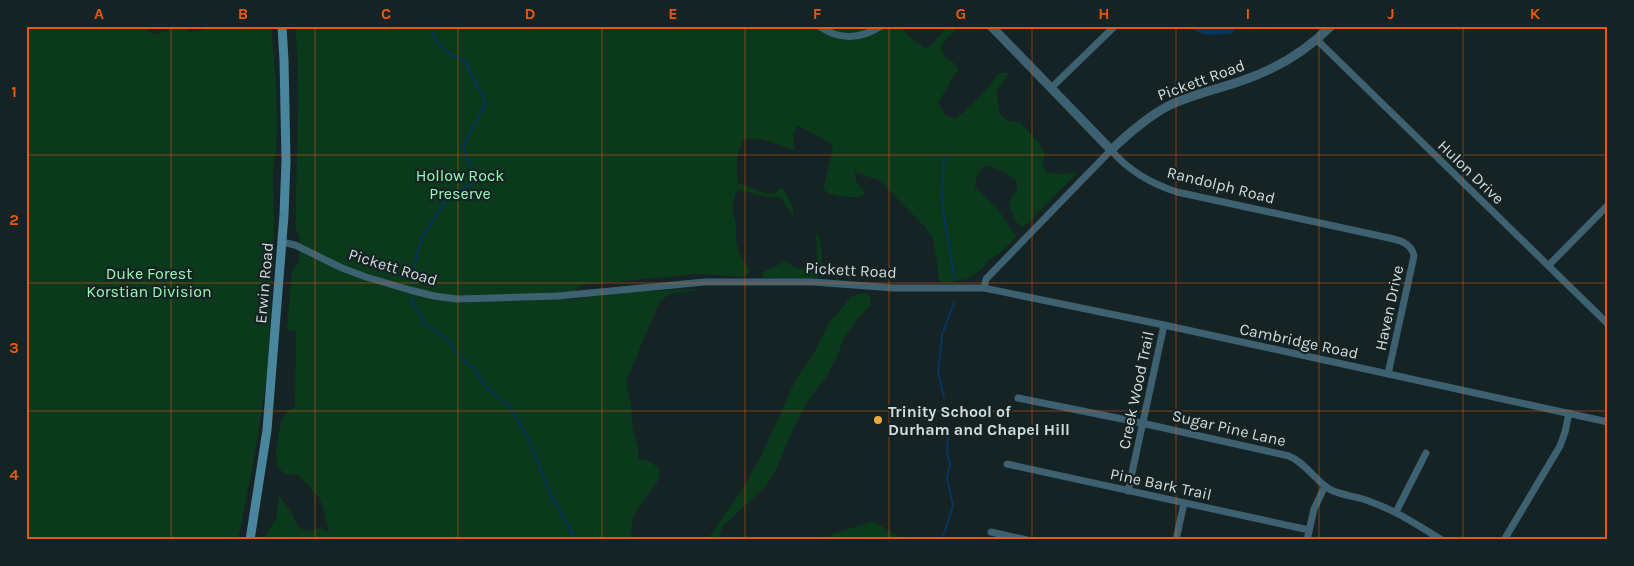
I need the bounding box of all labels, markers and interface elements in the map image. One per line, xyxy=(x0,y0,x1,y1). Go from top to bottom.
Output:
text: A xyxy=(94,4,104,23)
text: B xyxy=(238,4,248,23)
text: C xyxy=(381,4,391,23)
text: D xyxy=(525,4,536,23)
text: E xyxy=(668,4,678,23)
text: F xyxy=(813,4,822,23)
text: G xyxy=(956,4,966,23)
text: H xyxy=(1098,4,1110,23)
text: I xyxy=(1246,4,1250,23)
text: J xyxy=(1387,4,1395,23)
text: K xyxy=(1530,4,1541,23)
street label: Pickett Road xyxy=(1155,55,1247,105)
text: 1 xyxy=(11,82,17,101)
street label: Hulon Drive xyxy=(1434,136,1508,208)
street label: Randolph Road xyxy=(1165,162,1277,208)
park label: Hollow Rock Preserve xyxy=(416,166,504,203)
text: 2 xyxy=(9,210,19,229)
street label: Erwin Road xyxy=(251,242,277,324)
street label: Pickett Road xyxy=(346,244,440,290)
street label: Pickett Road xyxy=(805,258,897,282)
park label: Duke Forest Korstian Division xyxy=(86,264,212,301)
street label: Haven Drive xyxy=(1371,264,1407,352)
street label: Cambridge Road xyxy=(1238,319,1360,363)
street label: Creek Wood Trail xyxy=(1114,329,1158,451)
text: 3 xyxy=(9,338,19,357)
place label: Trinity School of Durham and Chapel Hill xyxy=(888,402,1070,439)
street label: Sugar Pine Lane xyxy=(1170,406,1288,450)
marker: Trinity School of Durham and Chapel Hill xyxy=(872,414,884,426)
street label: Pine Bark Trail xyxy=(1108,464,1214,504)
text: 4 xyxy=(9,465,19,484)

